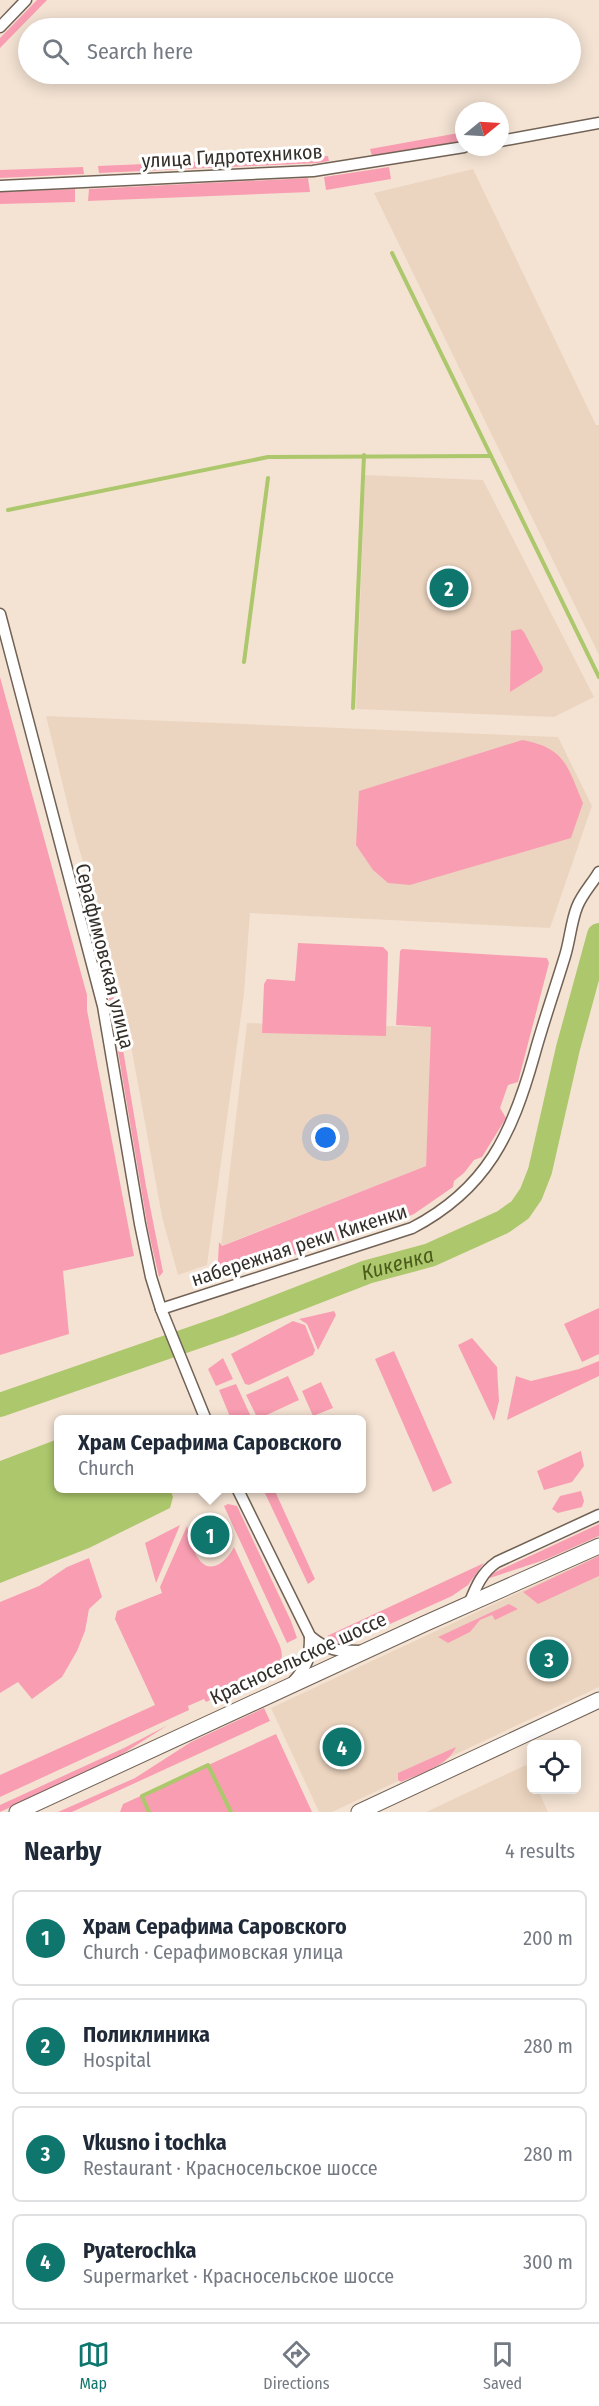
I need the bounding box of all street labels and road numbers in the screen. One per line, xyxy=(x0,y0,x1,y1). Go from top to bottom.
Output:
street label: улица Гидротехников xyxy=(141,139,323,173)
street label: Серафимовская улица xyxy=(70,861,140,1051)
street label: набережная реки Кикенки xyxy=(188,1199,410,1291)
street label: Красносельское шоссе xyxy=(206,1607,390,1709)

